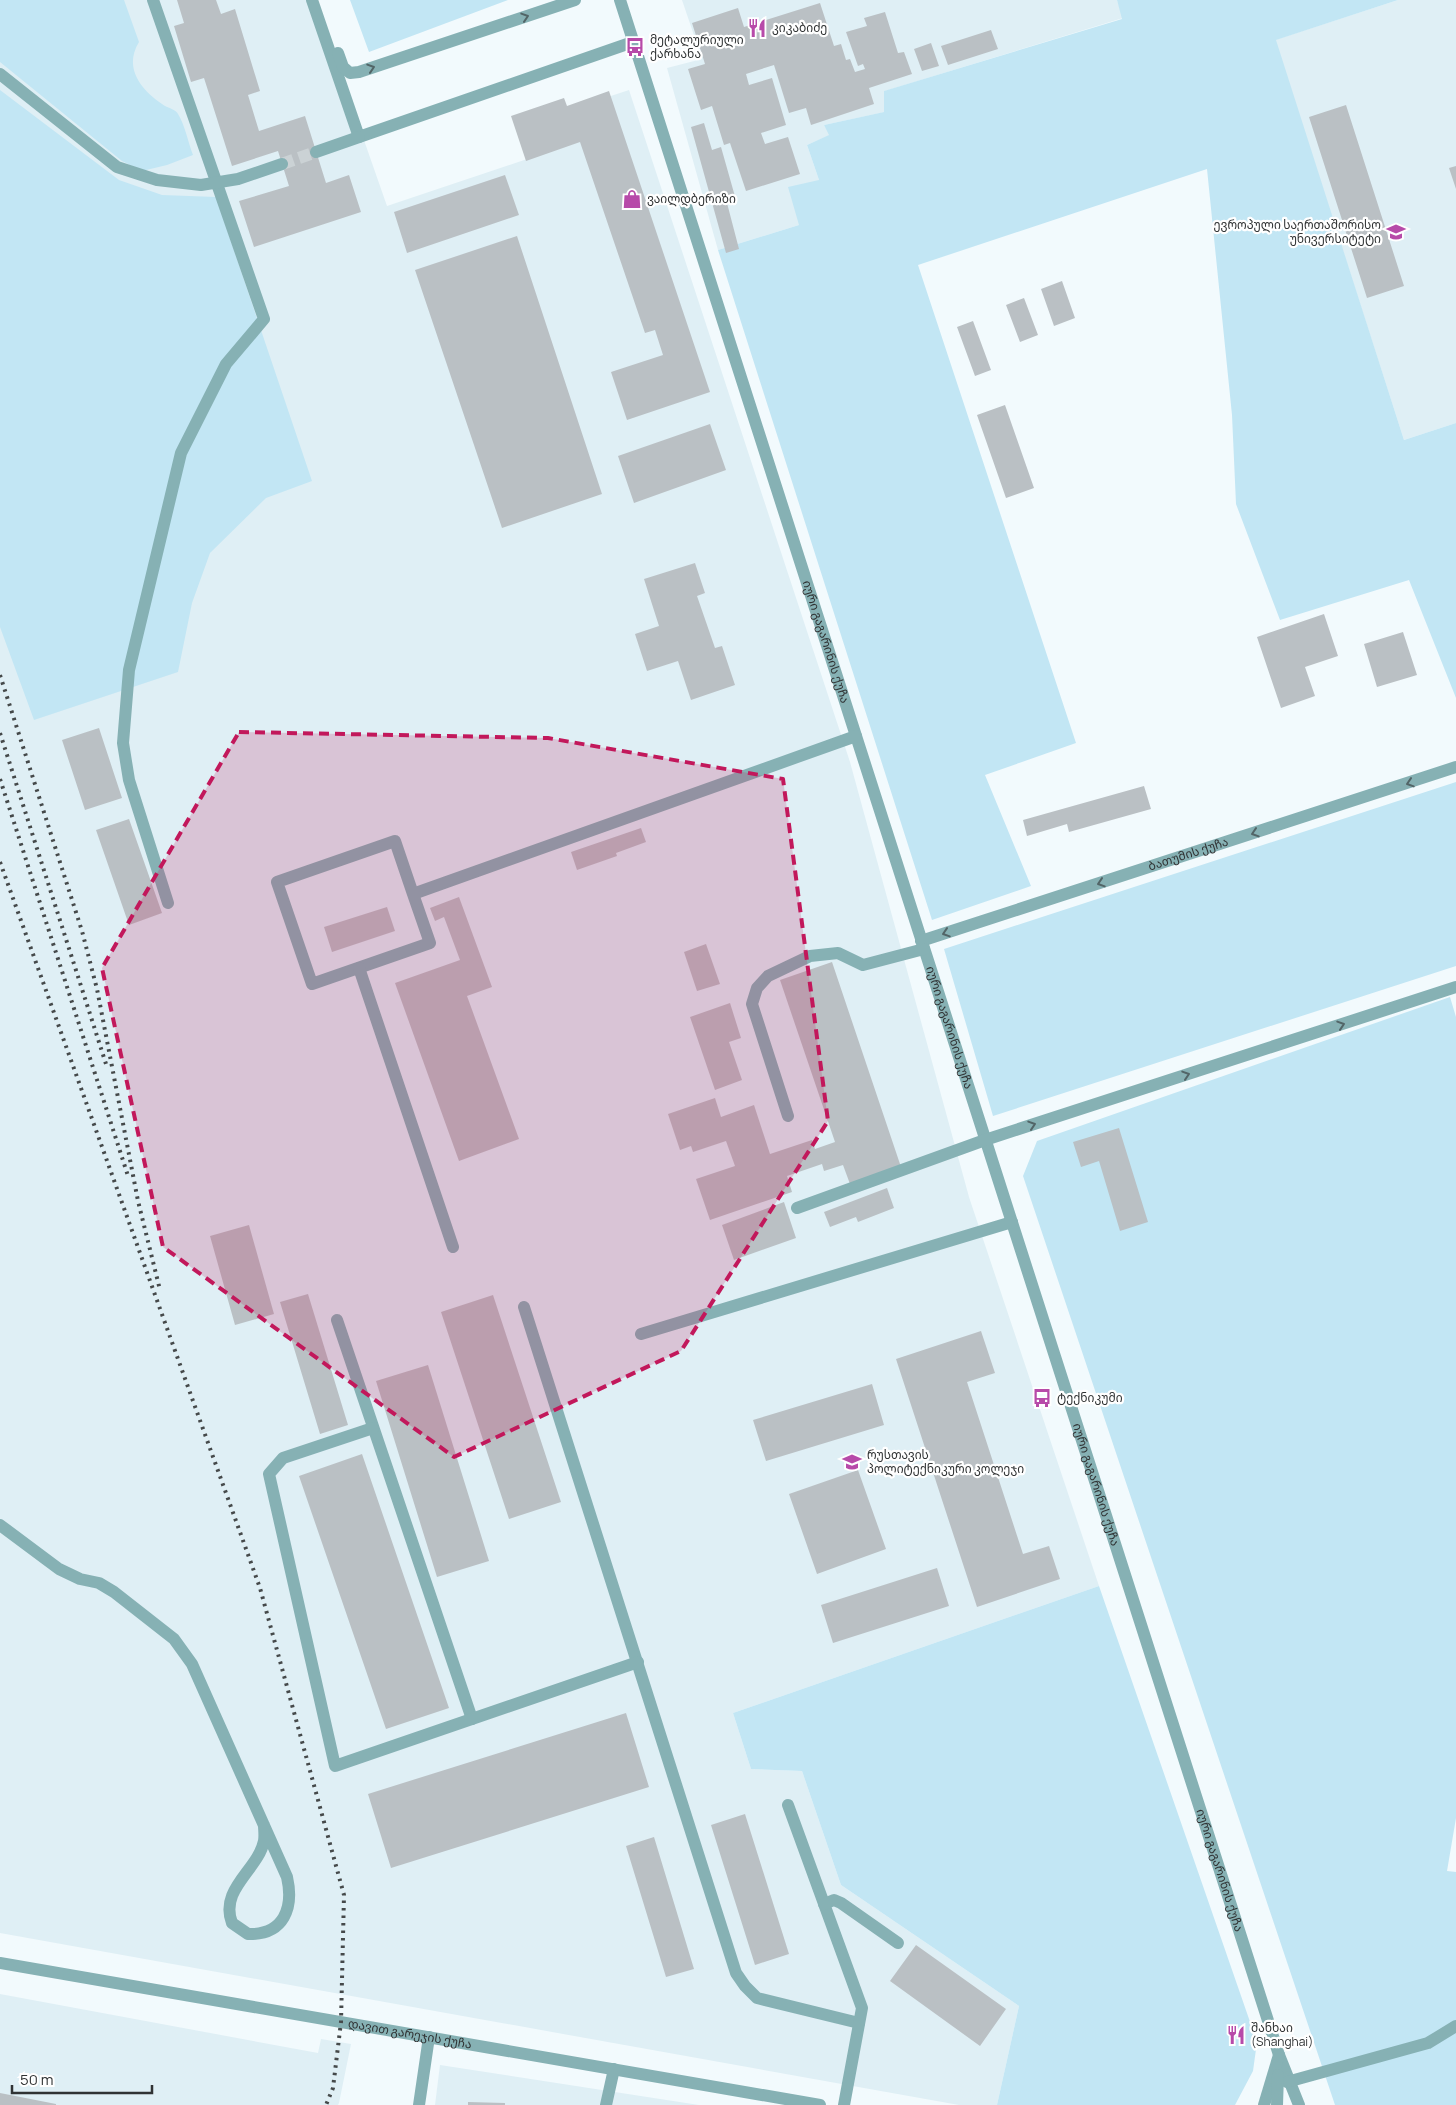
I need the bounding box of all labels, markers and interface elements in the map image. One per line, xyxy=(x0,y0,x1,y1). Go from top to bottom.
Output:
one-way arrow xyxy=(520,12,529,22)
restaurant icon: კიკაბიძე xyxy=(746,17,768,39)
place label: კიკაბიძე xyxy=(772,19,827,36)
place label: მეტალურიული ქარხანა xyxy=(650,31,744,62)
bus stop icon: მეტალურიული ქარხანა xyxy=(624,36,646,58)
one-way arrow xyxy=(366,64,375,74)
shop icon: ვაილდბერიზი xyxy=(621,188,643,210)
place label: ვაილდბერიზი xyxy=(647,190,736,207)
place label: ევროპული საერთაშორისო უნივერსიტეტი xyxy=(1214,216,1381,247)
school or university icon: ევროპული საერთაშორისო უნივერსიტეტი xyxy=(1385,221,1407,243)
street label: იური გაგარინის ქუჩა xyxy=(799,578,854,705)
one-way arrow xyxy=(1406,777,1414,787)
one-way arrow xyxy=(1251,827,1260,837)
street label: ბათუმის ქუჩა xyxy=(1146,833,1230,875)
one-way arrow xyxy=(1097,877,1105,887)
one-way arrow xyxy=(942,927,951,937)
street label: იური გაგარინის ქუჩა xyxy=(922,964,978,1091)
one-way arrow xyxy=(1336,1021,1344,1031)
one-way arrow xyxy=(1182,1071,1190,1081)
one-way arrow xyxy=(1027,1121,1035,1131)
bus stop icon: ტექნიკუმი xyxy=(1031,1387,1053,1409)
place label: ტექნიკუმი xyxy=(1057,1389,1123,1406)
street label: იური გაგარინის ქუჩა xyxy=(1069,1421,1124,1548)
place label: რუსთავის პოლიტექნიკური კოლეჯი xyxy=(867,1446,1024,1477)
school or university icon: რუსთავის პოლიტექნიკური კოლეჯი xyxy=(841,1451,863,1473)
street label: იური გაგარინის ქუჩა xyxy=(1193,1806,1248,1934)
street label: დავით გარეჯის ქუჩა xyxy=(347,2014,473,2053)
place label: შანხაი (Shanghai) xyxy=(1251,2019,1313,2050)
restaurant icon: შანხაი (Shanghai) xyxy=(1225,2024,1247,2046)
scale bar xyxy=(12,2062,152,2094)
text: 50 m xyxy=(20,2069,54,2090)

